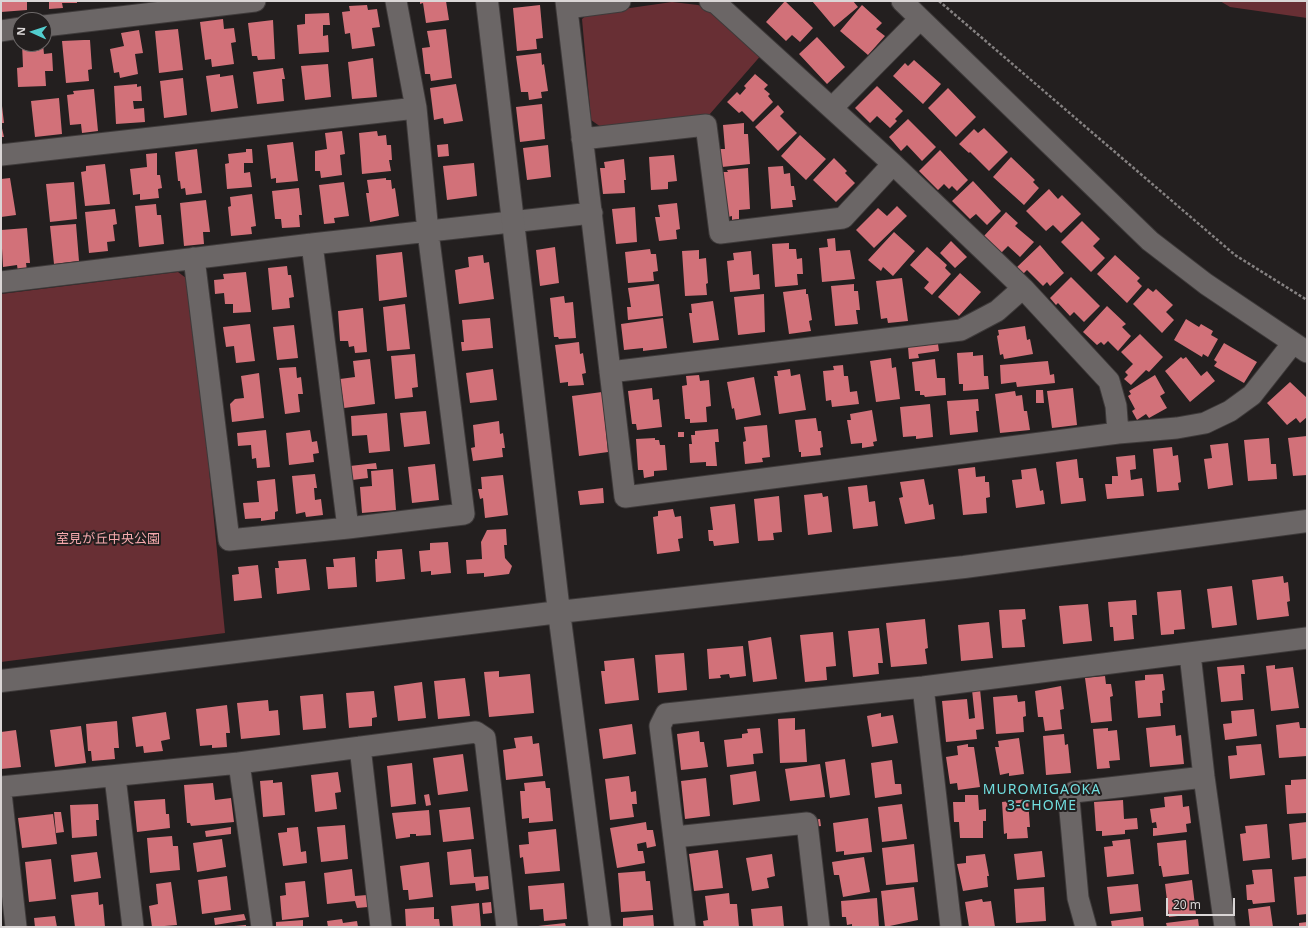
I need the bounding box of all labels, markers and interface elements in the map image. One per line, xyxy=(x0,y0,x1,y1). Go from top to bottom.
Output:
north arrow xyxy=(12,12,52,52)
text: N xyxy=(13,27,28,36)
park label: 室見が丘中央公園 xyxy=(56,531,160,547)
district label: MUROMIGAOKA 3-CHOME xyxy=(983,782,1101,814)
scale bar xyxy=(1168,890,1237,916)
text: 20 m xyxy=(1173,896,1201,913)

